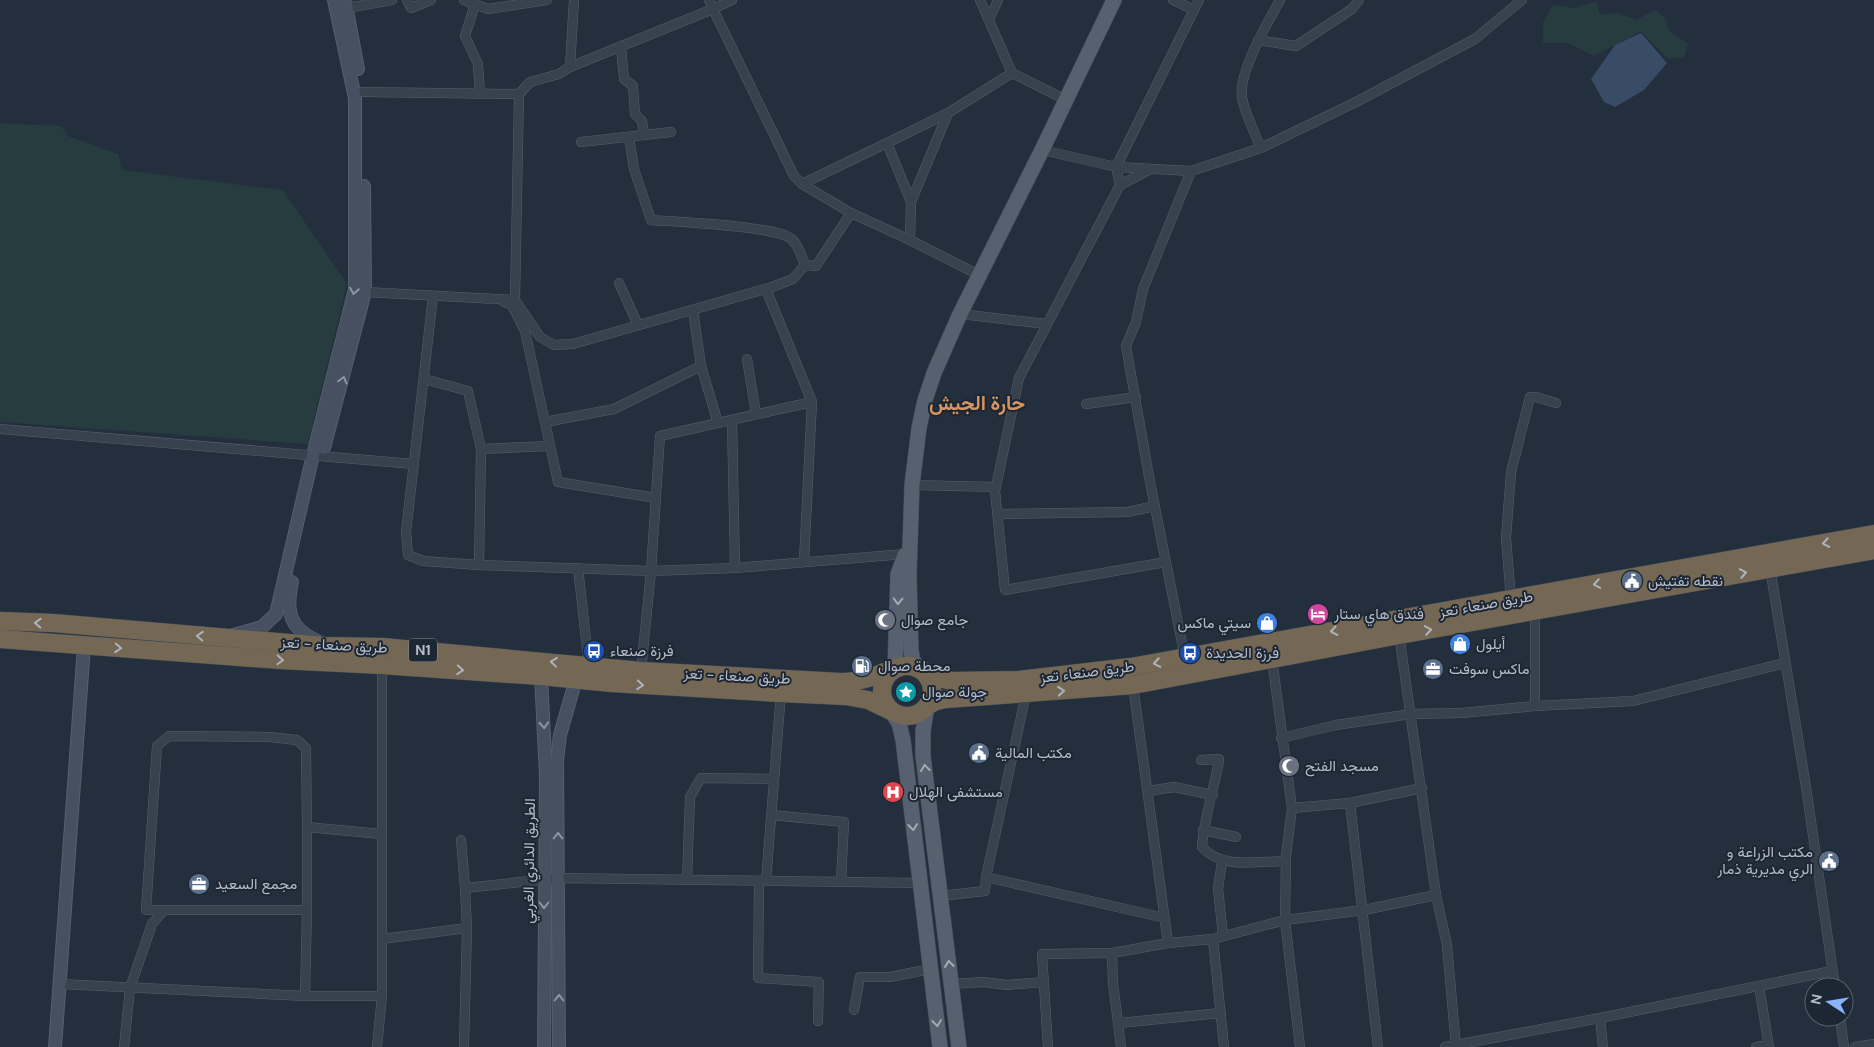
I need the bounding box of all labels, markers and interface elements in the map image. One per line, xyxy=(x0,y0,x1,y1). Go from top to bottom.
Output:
one-way arrow xyxy=(349,287,359,296)
one-way arrow xyxy=(337,376,347,385)
district label: حارة الجيش xyxy=(929,390,1025,416)
one-way arrow xyxy=(1822,538,1830,548)
one-way arrow xyxy=(1739,568,1748,578)
public building icon: نقطه تفتيش xyxy=(1620,569,1644,593)
place label: نقطه تفتيش xyxy=(1648,571,1723,591)
one-way arrow xyxy=(1593,579,1602,589)
street label: طريق صنعاء تعز xyxy=(1437,586,1535,622)
one-way arrow xyxy=(893,598,903,605)
hotel icon: فندق هاي ستار xyxy=(1306,602,1330,626)
place label: فندق هاي ستار xyxy=(1333,604,1424,627)
mosque icon: جامع صوال xyxy=(873,608,897,632)
place label: جامع صوال xyxy=(901,610,968,631)
shop icon: سيتي ماكس xyxy=(1255,611,1279,635)
place label: سيتي ماكس xyxy=(1177,613,1251,636)
one-way arrow xyxy=(34,617,42,628)
one-way arrow xyxy=(1424,625,1433,635)
one-way arrow xyxy=(1329,626,1338,636)
one-way arrow xyxy=(196,631,204,642)
street label: طريق صنعاء - تعز xyxy=(279,632,388,658)
shop icon: أيلول xyxy=(1448,632,1472,656)
place label: أيلول xyxy=(1476,634,1506,654)
road number: N1 xyxy=(409,638,437,662)
bus stop icon: فرزة صنعاء xyxy=(582,639,606,663)
place label: فرزة صنعاء xyxy=(610,641,674,661)
bus stop icon: فرزة الحديدة xyxy=(1178,641,1202,665)
one-way arrow xyxy=(115,642,123,653)
place label: فرزة الحديدة xyxy=(1206,643,1279,663)
one-way arrow xyxy=(277,654,285,665)
fuel station icon: محطة صوال xyxy=(850,654,874,678)
place label: محطة صوال xyxy=(878,656,950,676)
street label: طريق صنعاء تعز xyxy=(1038,656,1136,688)
one-way arrow xyxy=(550,657,558,668)
one-way arrow xyxy=(1152,657,1161,668)
office icon: ماكس سوفت xyxy=(1421,657,1445,681)
place label: ماكس سوفت xyxy=(1449,659,1529,679)
street label: طريق صنعاء - تعز xyxy=(682,663,791,689)
one-way arrow xyxy=(456,665,464,676)
one-way arrow xyxy=(636,679,644,690)
place icon: جولة صوال xyxy=(894,680,918,704)
place label: جولة صوال xyxy=(922,682,987,702)
one-way arrow xyxy=(1058,686,1066,697)
one-way arrow xyxy=(538,721,549,729)
public building icon: مكتب المالية xyxy=(967,741,991,765)
place label: مكتب المالية xyxy=(995,743,1072,763)
mosque icon: مسجد الفتح xyxy=(1277,754,1301,778)
place label: مسجد الفتح xyxy=(1305,756,1379,777)
one-way arrow xyxy=(920,764,931,772)
hospital icon: مستشفى الهلال xyxy=(881,780,905,804)
place label: مستشفى الهلال xyxy=(909,782,1003,802)
street label: الطريق الدائري الغربي xyxy=(518,798,543,924)
one-way arrow xyxy=(907,823,918,831)
one-way arrow xyxy=(553,832,563,840)
place label: مكتب الزراعة و الري مديرية ذمار xyxy=(1716,842,1813,882)
public building icon: مكتب الزراعة و الري مديرية ذمار xyxy=(1817,849,1841,873)
office icon: مجمع السعيد xyxy=(187,872,211,896)
place label: مجمع السعيد xyxy=(215,874,297,895)
one-way arrow xyxy=(539,901,549,909)
one-way arrow xyxy=(944,960,955,968)
north arrow xyxy=(1804,977,1854,1027)
text: N xyxy=(1806,992,1826,1006)
one-way arrow xyxy=(553,994,564,1002)
one-way arrow xyxy=(931,1019,942,1027)

